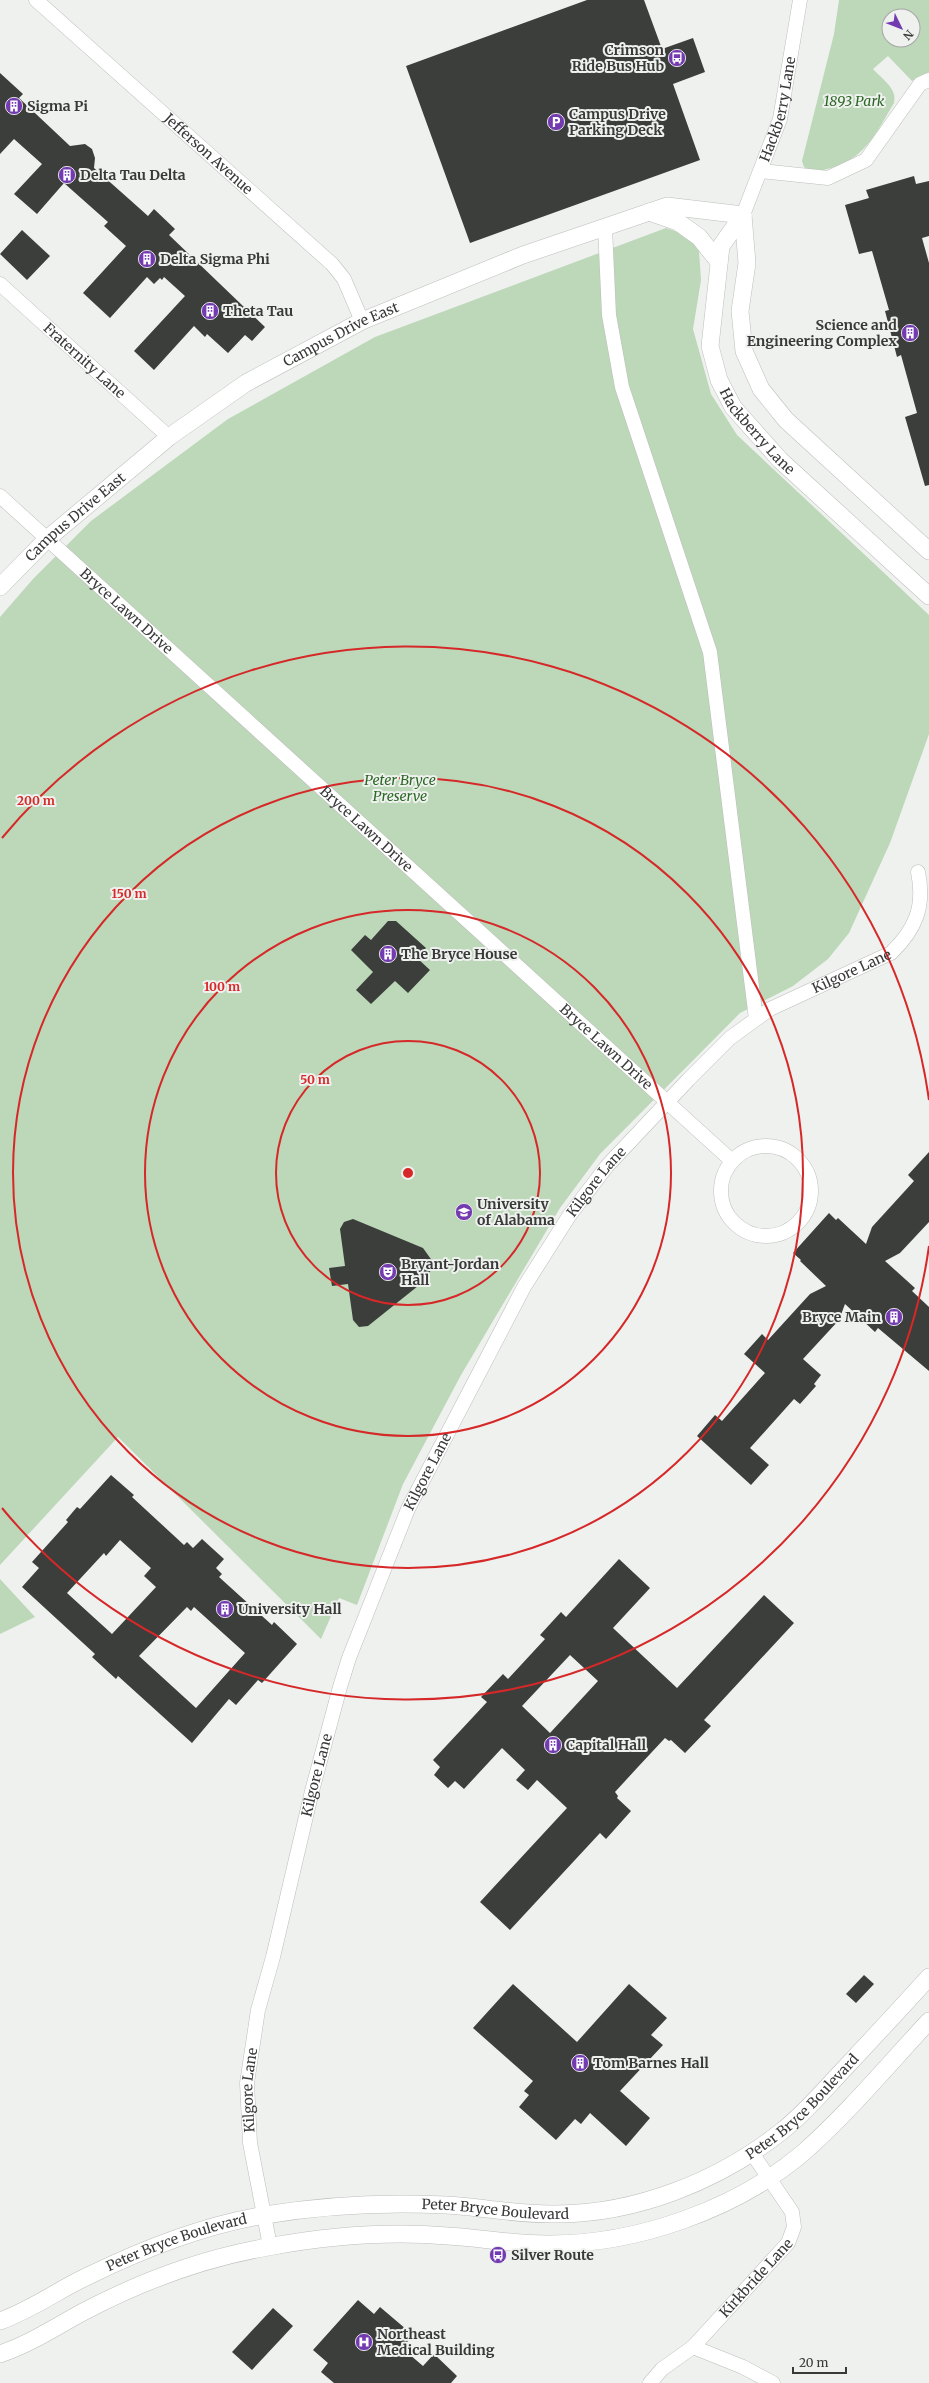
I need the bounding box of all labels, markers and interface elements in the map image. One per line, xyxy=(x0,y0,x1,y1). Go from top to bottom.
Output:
north arrow xyxy=(881,8,921,48)
text: N xyxy=(900,27,916,43)
place label: Crimson Ride Bus Hub xyxy=(572,41,664,75)
bus stop icon: Crimson Ride Bus Hub xyxy=(667,48,687,68)
street label: Hackberry Lane xyxy=(755,55,799,164)
park label: 1893 Park xyxy=(824,92,885,110)
building icon: Sigma Pi xyxy=(4,96,24,116)
place label: Sigma Pi xyxy=(27,97,88,115)
place label: Campus Drive Parking Deck xyxy=(569,105,666,139)
street label: Jefferson Avenue xyxy=(159,109,257,198)
parking icon: Campus Drive Parking Deck xyxy=(546,112,566,132)
building icon: Delta Tau Delta xyxy=(57,165,77,185)
place label: Delta Tau Delta xyxy=(80,166,186,184)
building icon: Delta Sigma Phi xyxy=(137,249,157,269)
place label: Delta Sigma Phi xyxy=(160,250,270,268)
street label: Campus Drive East xyxy=(280,298,402,371)
building icon: Theta Tau xyxy=(200,301,220,321)
place label: Theta Tau xyxy=(223,302,293,320)
place label: Science and Engineering Complex xyxy=(747,316,897,350)
street label: Fraternity Lane xyxy=(40,319,129,402)
building icon: Science and Engineering Complex xyxy=(900,323,920,343)
street label: Hackberry Lane xyxy=(716,385,799,478)
street label: Campus Drive East xyxy=(21,468,129,565)
street label: Bryce Lawn Drive xyxy=(76,564,177,658)
park label: Peter Bryce Preserve xyxy=(364,771,436,805)
street label: Bryce Lawn Drive xyxy=(316,782,417,876)
text: 200 m xyxy=(17,793,55,808)
text: 150 m xyxy=(112,886,147,901)
building icon: The Bryce House xyxy=(378,944,398,964)
place label: The Bryce House xyxy=(401,945,518,963)
street label: Kilgore Lane xyxy=(809,945,894,997)
text: 100 m xyxy=(204,979,240,994)
street label: Bryce Lawn Drive xyxy=(556,1000,656,1093)
text: 50 m xyxy=(300,1072,330,1087)
street label: Kilgore Lane xyxy=(563,1143,630,1221)
centre of rings xyxy=(401,1166,415,1180)
place label: University of Alabama xyxy=(477,1195,555,1229)
school or university icon: University of Alabama xyxy=(454,1202,474,1222)
place label: Bryant-Jordan Hall xyxy=(401,1255,500,1289)
theatre icon: Bryant-Jordan Hall xyxy=(378,1262,398,1282)
building icon: Bryce Main xyxy=(884,1307,904,1327)
place label: Bryce Main xyxy=(802,1308,881,1326)
street label: Kilgore Lane xyxy=(400,1430,455,1513)
building icon: University Hall xyxy=(215,1599,235,1619)
place label: University Hall xyxy=(238,1600,342,1618)
street label: Kilgore Lane xyxy=(297,1732,336,1818)
building icon: Capital Hall xyxy=(543,1735,563,1755)
place label: Capital Hall xyxy=(566,1736,647,1754)
street label: Kilgore Lane xyxy=(238,2046,261,2133)
street label: Peter Bryce Boulevard xyxy=(742,2050,863,2163)
building icon: Tom Barnes Hall xyxy=(570,2053,590,2073)
place label: Tom Barnes Hall xyxy=(593,2054,709,2072)
street label: Peter Bryce Boulevard xyxy=(421,2195,570,2223)
street label: Peter Bryce Boulevard xyxy=(103,2210,249,2275)
street label: Kirkbride Lane xyxy=(715,2235,797,2321)
bus stop icon: Silver Route xyxy=(488,2245,508,2265)
place label: Silver Route xyxy=(511,2246,594,2264)
place label: Northeast Medical Building xyxy=(377,2325,495,2359)
hospital icon: Northeast Medical Building xyxy=(354,2332,374,2352)
scale bar xyxy=(793,2349,846,2375)
text: 20 m xyxy=(799,2355,828,2370)

